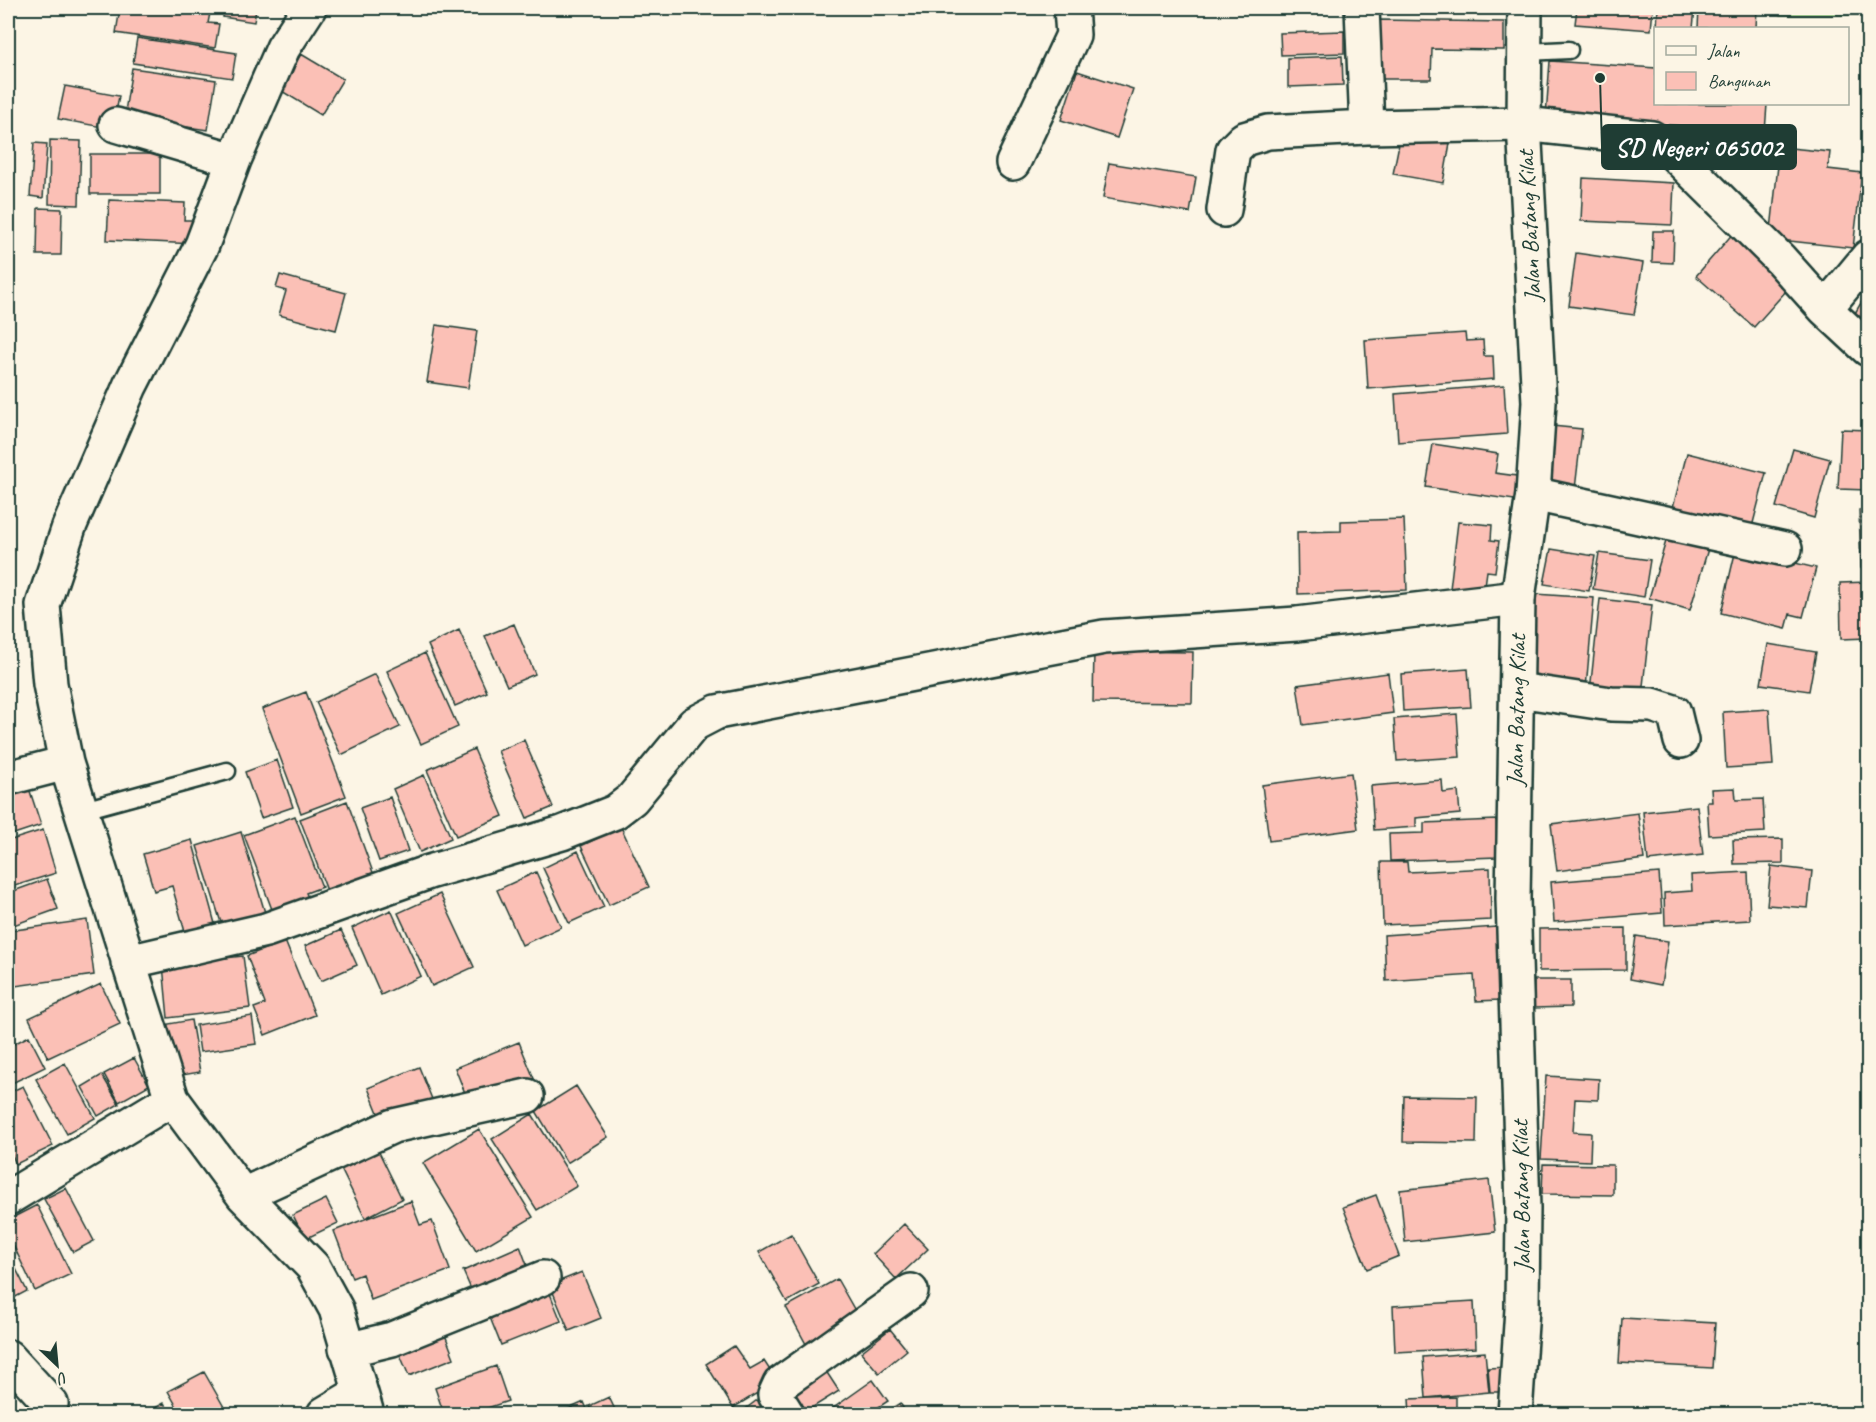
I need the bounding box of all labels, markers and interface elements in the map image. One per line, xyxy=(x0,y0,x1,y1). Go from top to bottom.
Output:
legend xyxy=(1654,27,1849,105)
text: Jalan xyxy=(1707,40,1740,62)
text: Bangunan xyxy=(1708,70,1771,92)
callout: SD Negeri 065002 xyxy=(1602,125,1796,169)
text: SD Negeri 065002 xyxy=(1615,131,1785,164)
street label: Jalan Batang Kilat xyxy=(1510,147,1548,304)
street label: Jalan Batang Kilat xyxy=(1500,632,1532,788)
street label: Jalan Batang Kilat xyxy=(1505,1118,1537,1273)
north arrow xyxy=(27,1335,87,1395)
text: U xyxy=(52,1367,71,1390)

